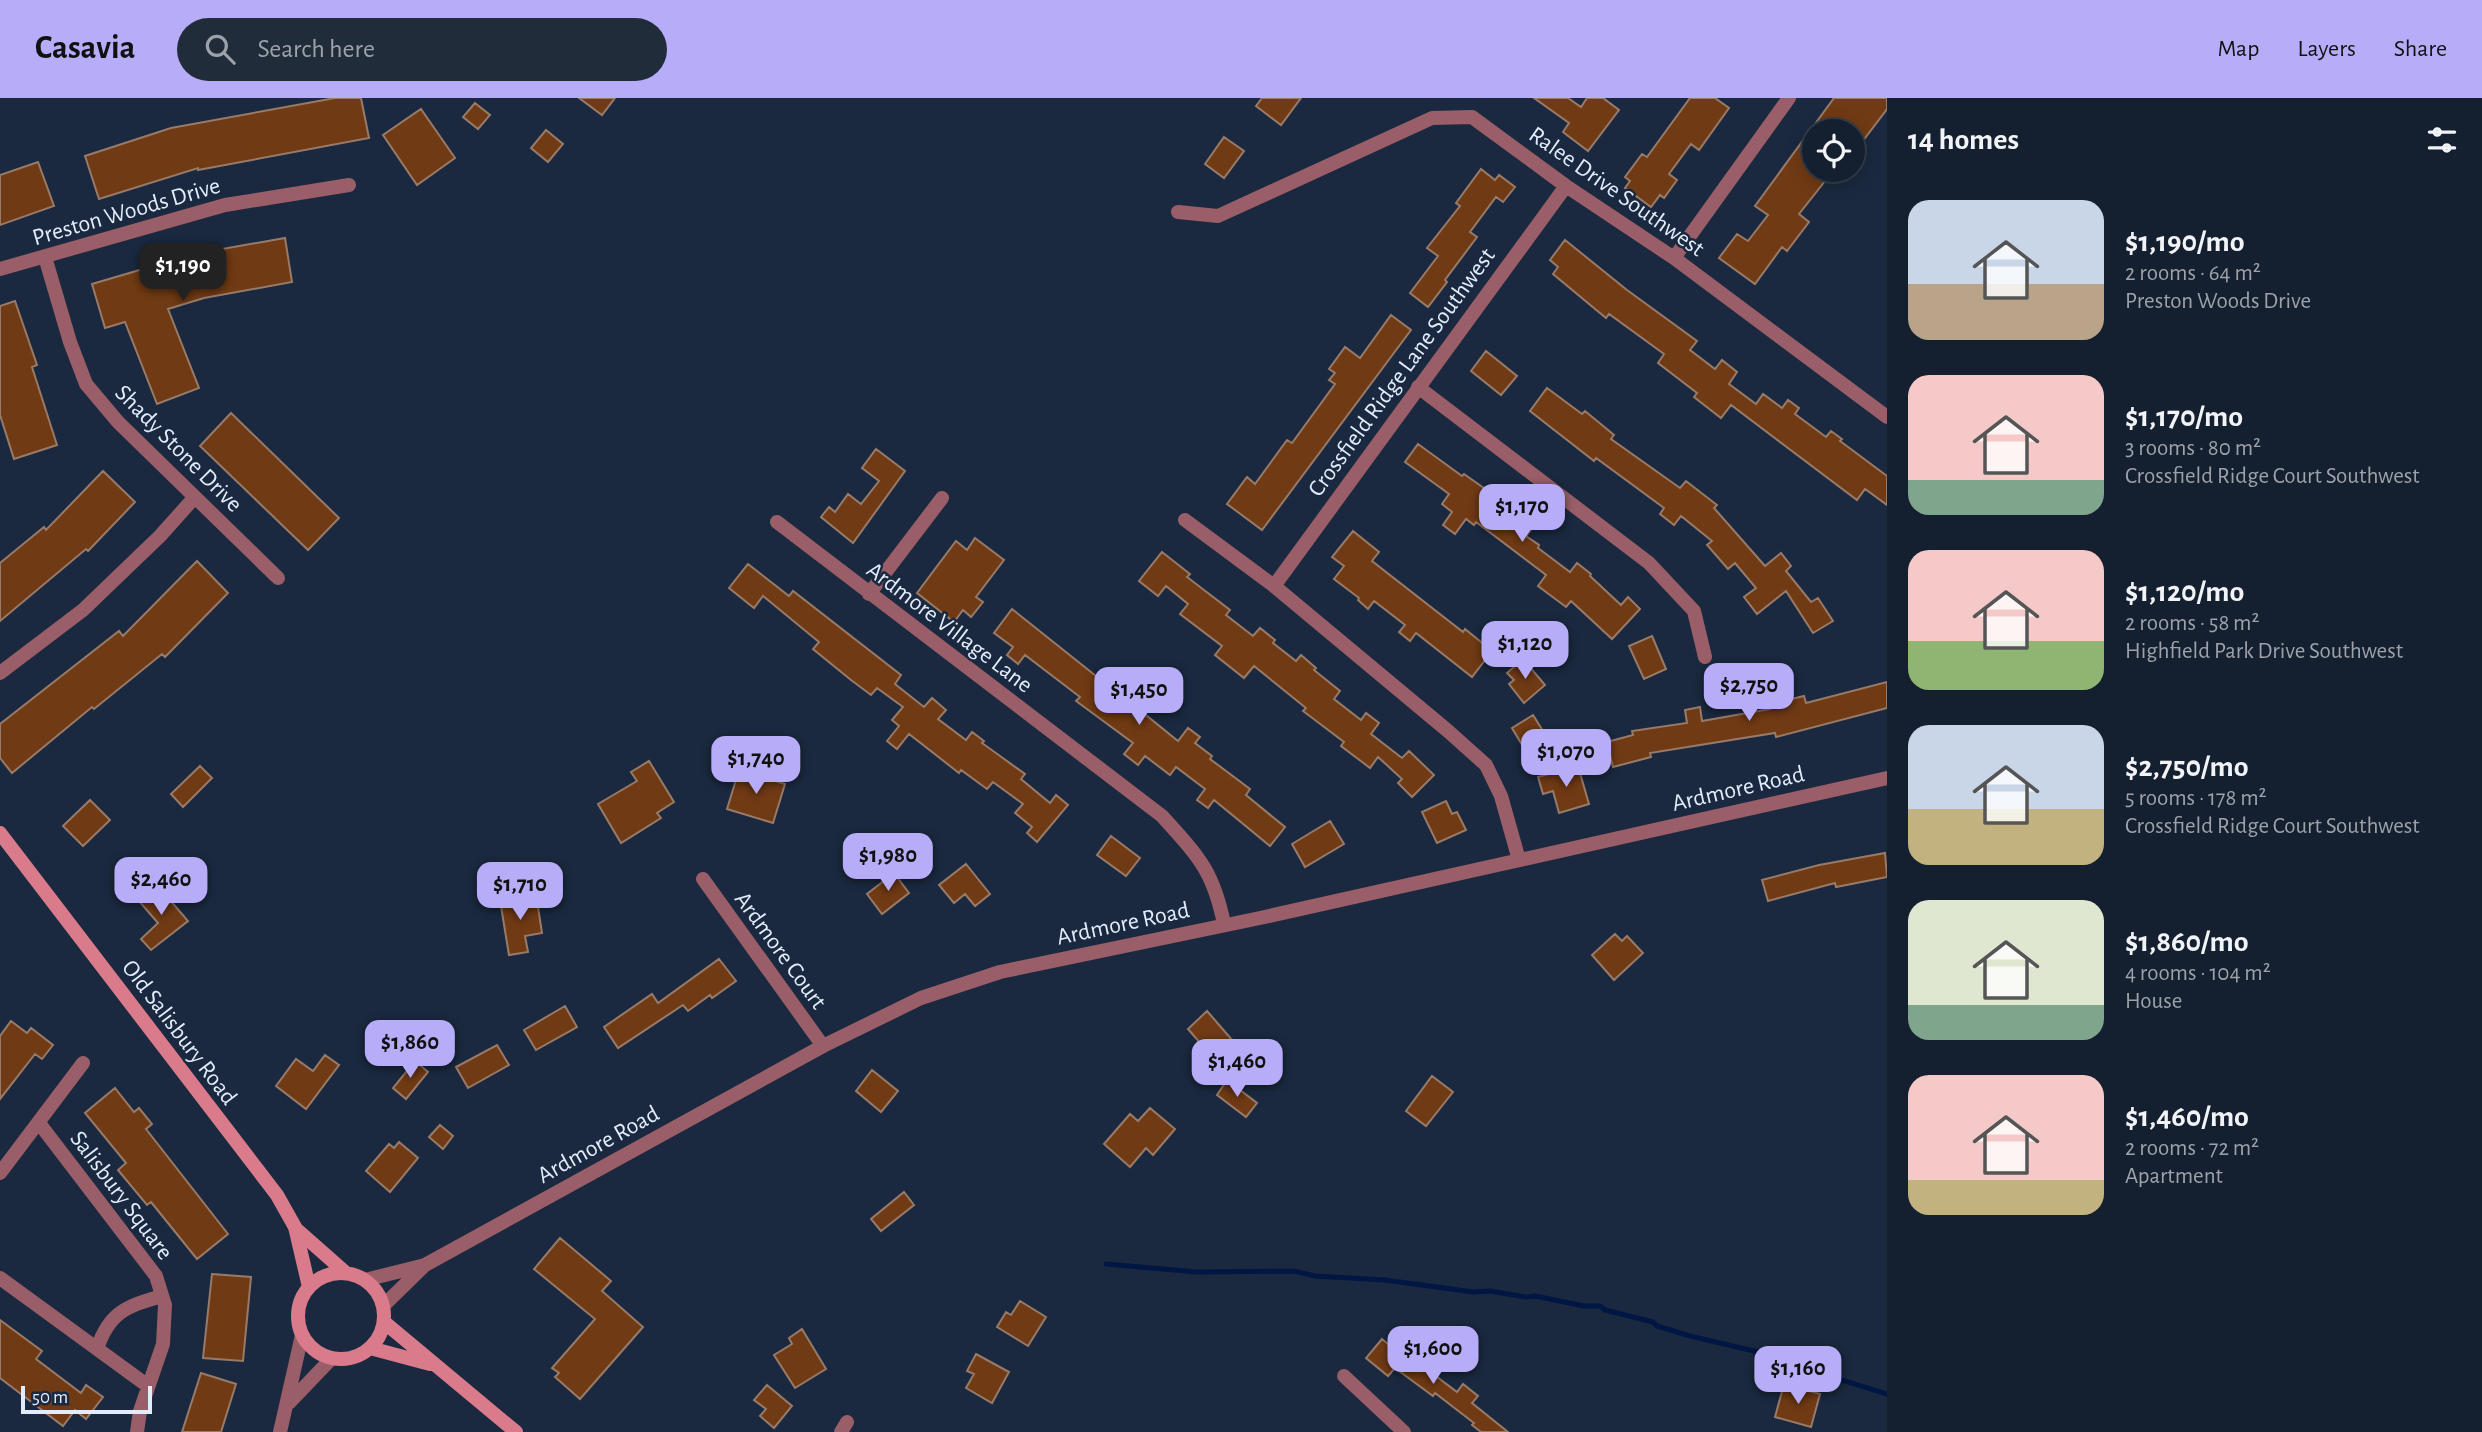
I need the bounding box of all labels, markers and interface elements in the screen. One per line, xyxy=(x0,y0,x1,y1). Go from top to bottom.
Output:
search box xyxy=(177,18,667,81)
icon: search xyxy=(201,30,239,68)
text: Casavia xyxy=(35,32,135,65)
text: Search here xyxy=(257,36,375,62)
text: Map xyxy=(2217,37,2259,61)
text: Layers xyxy=(2297,37,2356,61)
text: Share xyxy=(2394,37,2447,61)
map controls xyxy=(1802,119,1865,182)
button: locate xyxy=(1802,119,1865,182)
icon: filters xyxy=(2423,121,2461,159)
street label: Ralee Drive Southwest xyxy=(1524,122,1709,261)
text: 14 homes xyxy=(1908,125,2019,155)
street label: Preston Woods Drive xyxy=(30,174,223,250)
text: $1,190/mo xyxy=(2125,227,2245,257)
icon: home xyxy=(1964,228,2048,312)
pin: $1,190 xyxy=(126,244,240,303)
street label: Crossfield Ridge Lane Southwest xyxy=(1304,244,1500,501)
text: $1,190 xyxy=(155,254,211,277)
text: 2 rooms · 64 m² xyxy=(2125,262,2261,285)
text: Preston Woods Drive xyxy=(2125,290,2311,313)
street label: Shady Stone Drive xyxy=(110,381,246,517)
text: $1,170/mo xyxy=(2125,402,2243,432)
icon: home xyxy=(1964,403,2048,487)
text: 3 rooms · 80 m² xyxy=(2125,437,2261,460)
text: Crossfield Ridge Court Southwest xyxy=(2125,465,2420,488)
pin: $1,170 xyxy=(1465,484,1579,544)
text: $1,170 xyxy=(1495,495,1549,518)
street label: Ardmore Village Lane xyxy=(862,558,1037,698)
text: $1,120/mo xyxy=(2125,577,2244,607)
icon: home xyxy=(1964,578,2048,662)
text: 2 rooms · 58 m² xyxy=(2125,612,2260,635)
pin: $1,120 xyxy=(1468,622,1582,681)
text: $1,120 xyxy=(1498,632,1553,655)
text: Highfield Park Drive Southwest xyxy=(2125,640,2403,663)
pin: $2,750 xyxy=(1692,664,1806,723)
pin: $1,450 xyxy=(1082,668,1196,727)
text: $2,750 xyxy=(1720,674,1778,697)
text: $1,450 xyxy=(1110,678,1168,701)
pin: $1,070 xyxy=(1509,730,1623,789)
pin: $1,740 xyxy=(699,736,813,796)
text: $1,070 xyxy=(1537,740,1595,763)
text: $1,740 xyxy=(727,747,785,770)
text: $2,750/mo xyxy=(2125,752,2249,782)
icon: home xyxy=(1964,753,2048,837)
street label: Ardmore Road xyxy=(1670,762,1807,816)
text: 5 rooms · 178 m² xyxy=(2125,787,2267,810)
text: Crossfield Ridge Court Southwest xyxy=(2125,815,2420,838)
pin: $1,980 xyxy=(831,834,945,893)
text: $1,980 xyxy=(859,844,917,867)
pin: $2,460 xyxy=(104,858,218,917)
pin: $1,710 xyxy=(463,862,577,922)
text: $2,460 xyxy=(130,868,192,891)
text: $1,710 xyxy=(493,873,547,896)
street label: Ardmore Court xyxy=(730,888,831,1014)
street label: Ardmore Road xyxy=(1055,898,1192,950)
text: $1,860/mo xyxy=(2125,927,2249,957)
icon: home xyxy=(1964,928,2048,1012)
street label: Old Salisbury Road xyxy=(117,956,241,1109)
text: 4 rooms · 104 m² xyxy=(2125,962,2271,985)
text: House xyxy=(2125,990,2182,1013)
pin: $1,860 xyxy=(353,1020,467,1080)
text: $1,860 xyxy=(381,1031,439,1054)
pin: $1,460 xyxy=(1180,1040,1294,1099)
text: $1,460 xyxy=(1208,1050,1266,1073)
street label: Ardmore Road xyxy=(534,1102,663,1188)
text: $1,460/mo xyxy=(2125,1102,2249,1132)
icon: home xyxy=(1964,1103,2048,1187)
street label: Salisbury Square xyxy=(65,1127,177,1264)
text: 2 rooms · 72 m² xyxy=(2125,1137,2259,1160)
text: Apartment xyxy=(2125,1165,2223,1188)
pin: $1,600 xyxy=(1376,1326,1490,1386)
text: $1,600 xyxy=(1404,1337,1462,1360)
pin: $1,160 xyxy=(1741,1346,1855,1406)
text: $1,160 xyxy=(1770,1357,1826,1380)
scale bar xyxy=(21,1383,152,1415)
text: 50 m xyxy=(32,1388,68,1407)

